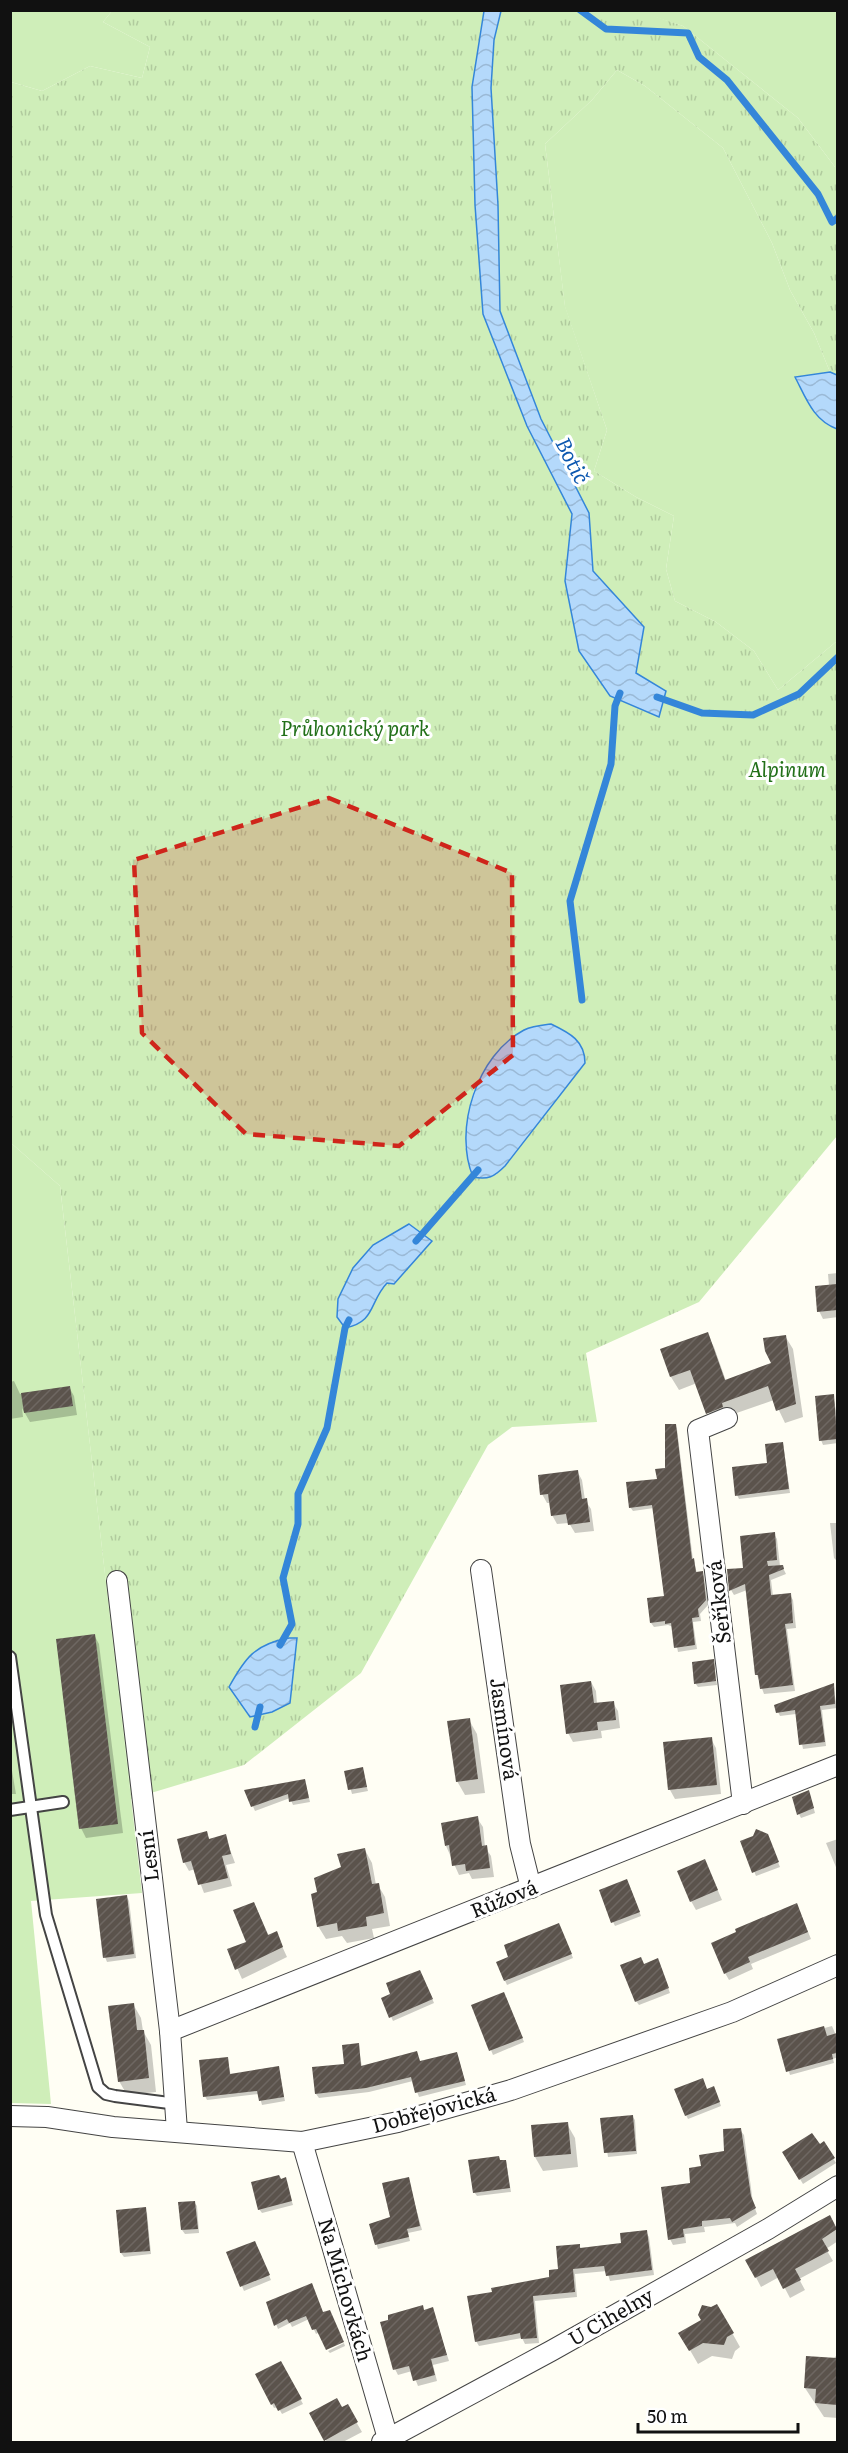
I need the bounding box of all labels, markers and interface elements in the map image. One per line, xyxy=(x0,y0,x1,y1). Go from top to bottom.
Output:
water label: Botič xyxy=(549,431,599,489)
park label: Průhonický park xyxy=(280,712,430,742)
park label: Alpinum xyxy=(748,753,826,783)
street label: Šeříková xyxy=(697,1559,737,1646)
street label: Jasmínová xyxy=(484,1676,528,1782)
street label: Lesní xyxy=(129,1828,165,1884)
street label: Růžová xyxy=(465,1870,541,1924)
street label: Dobřejovická xyxy=(368,2077,499,2139)
street label: Na Michovkách xyxy=(312,2214,382,2365)
street label: U Cihelny xyxy=(562,2278,659,2352)
scale bar xyxy=(638,2396,798,2434)
text: 50 m xyxy=(647,2402,688,2429)

